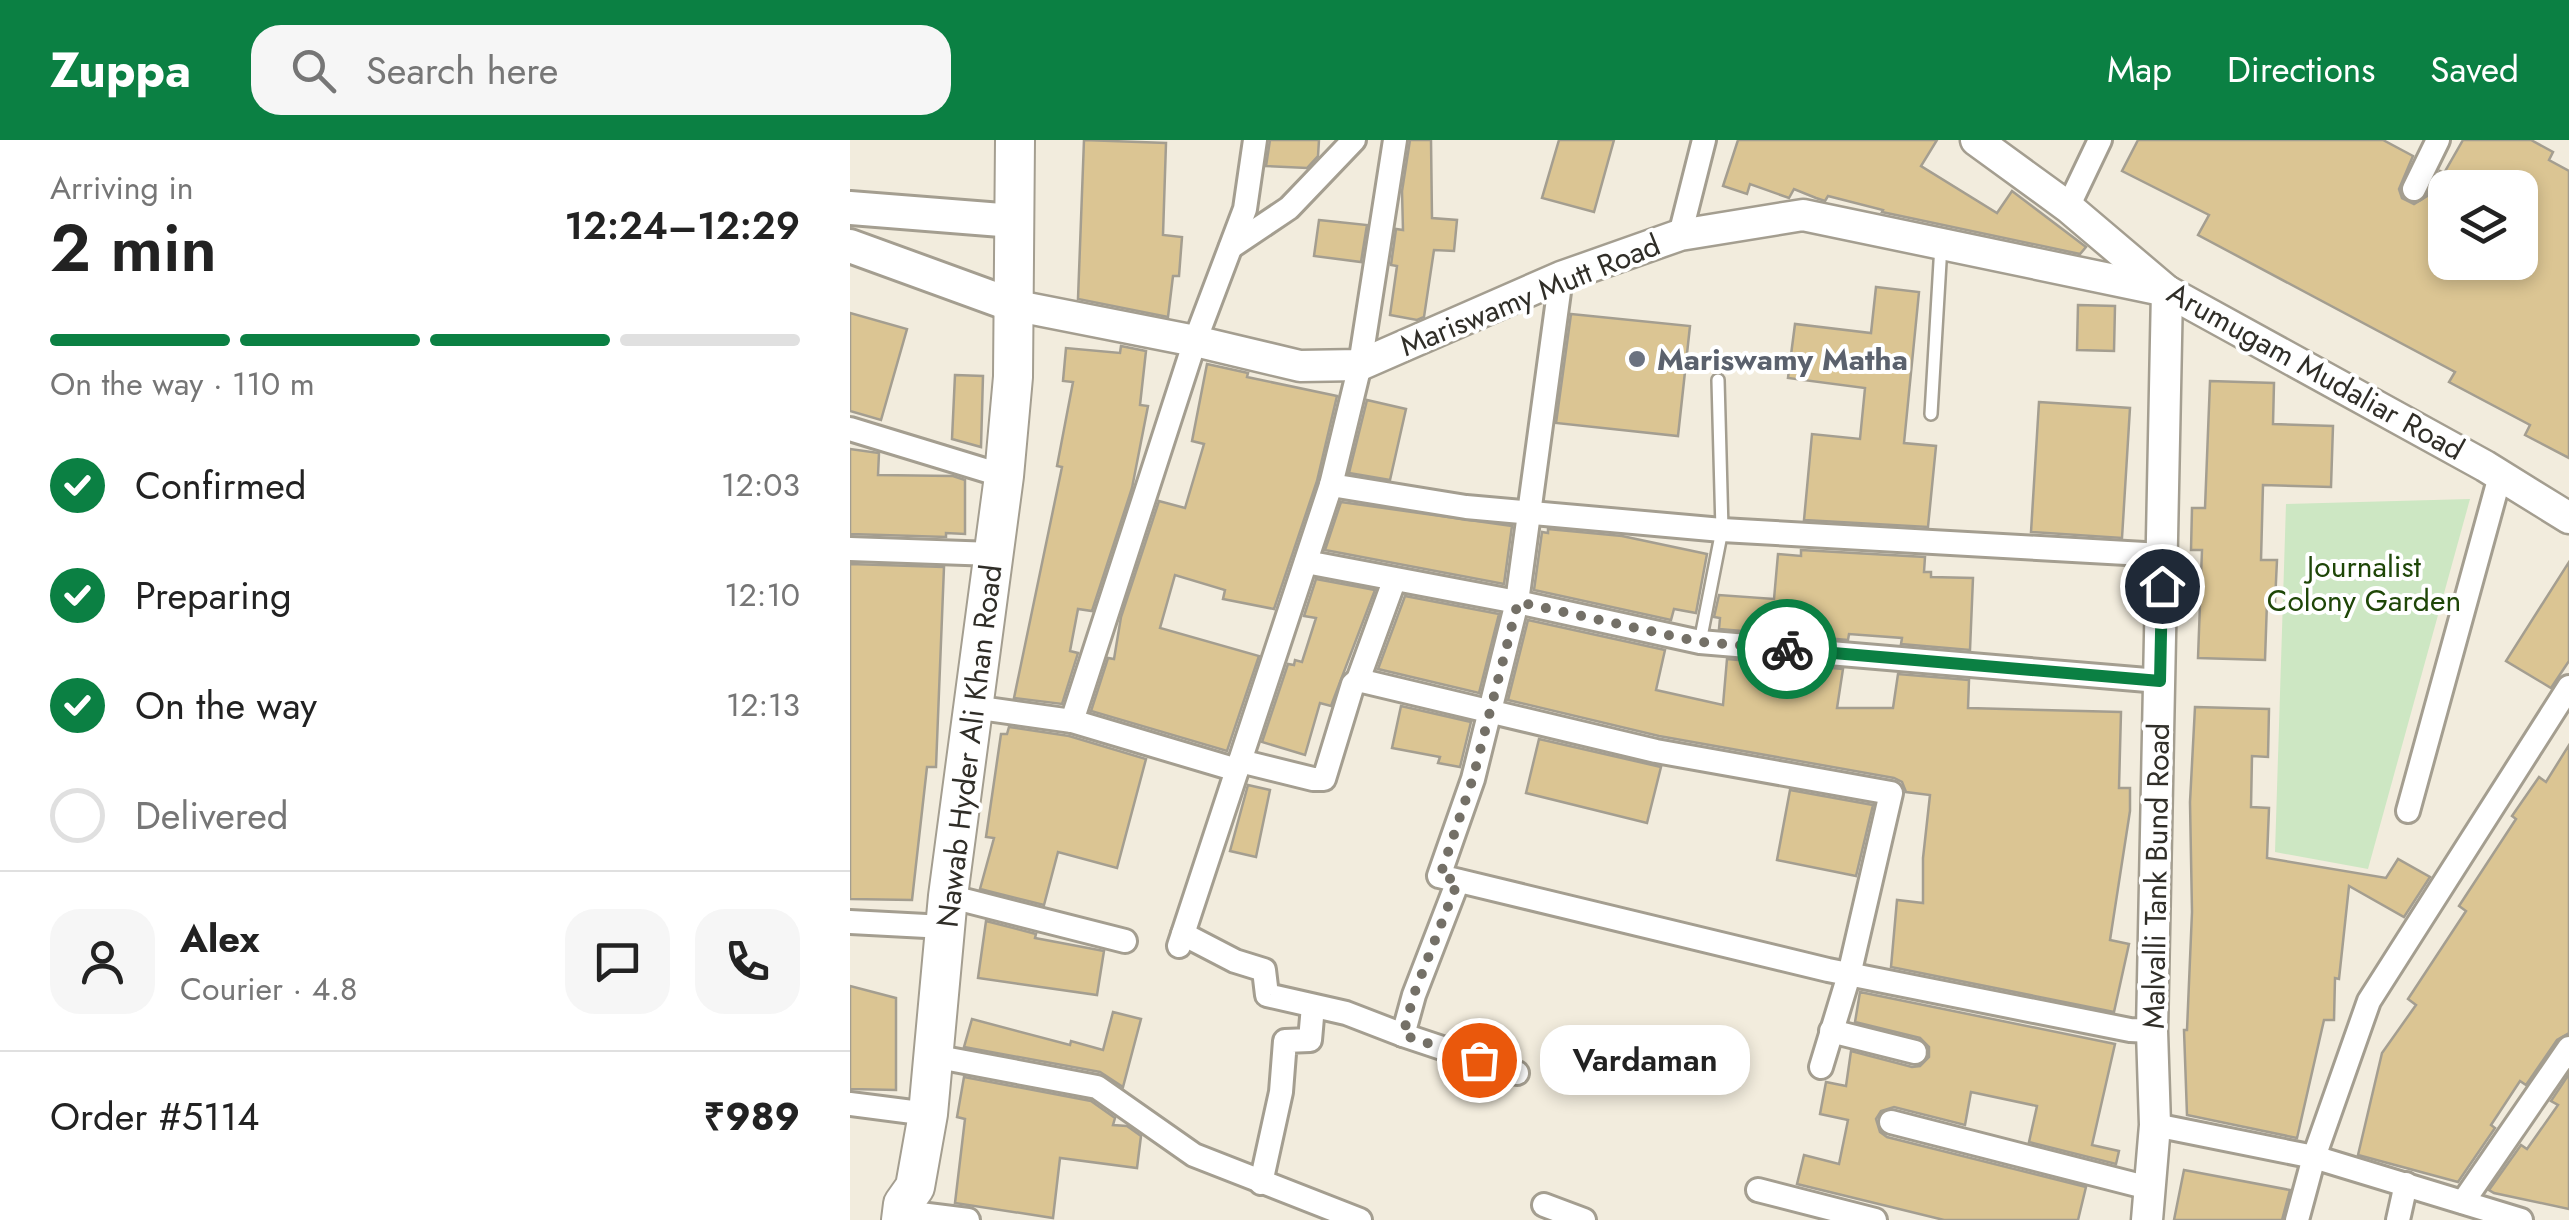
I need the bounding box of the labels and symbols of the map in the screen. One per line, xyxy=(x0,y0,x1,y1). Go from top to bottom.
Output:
street label: Mariswamy Mutt Road xyxy=(1393,223,1667,367)
street label: Arumugam Mudaliar Road xyxy=(2160,271,2472,471)
place label: Mariswamy Matha xyxy=(1657,338,1908,381)
marker: Mariswamy Matha xyxy=(1626,348,1648,370)
pin xyxy=(2120,544,2205,629)
park label: Journalist Colony Garden xyxy=(2267,545,2461,622)
street label: Nawab Hyder Ali Khan Road xyxy=(925,562,1013,930)
courier xyxy=(1737,599,1837,699)
street label: Malvalli Tank Bund Road xyxy=(2132,723,2180,1029)
pin xyxy=(1437,1018,1522,1103)
callout: Vardaman xyxy=(1539,1025,1749,1095)

